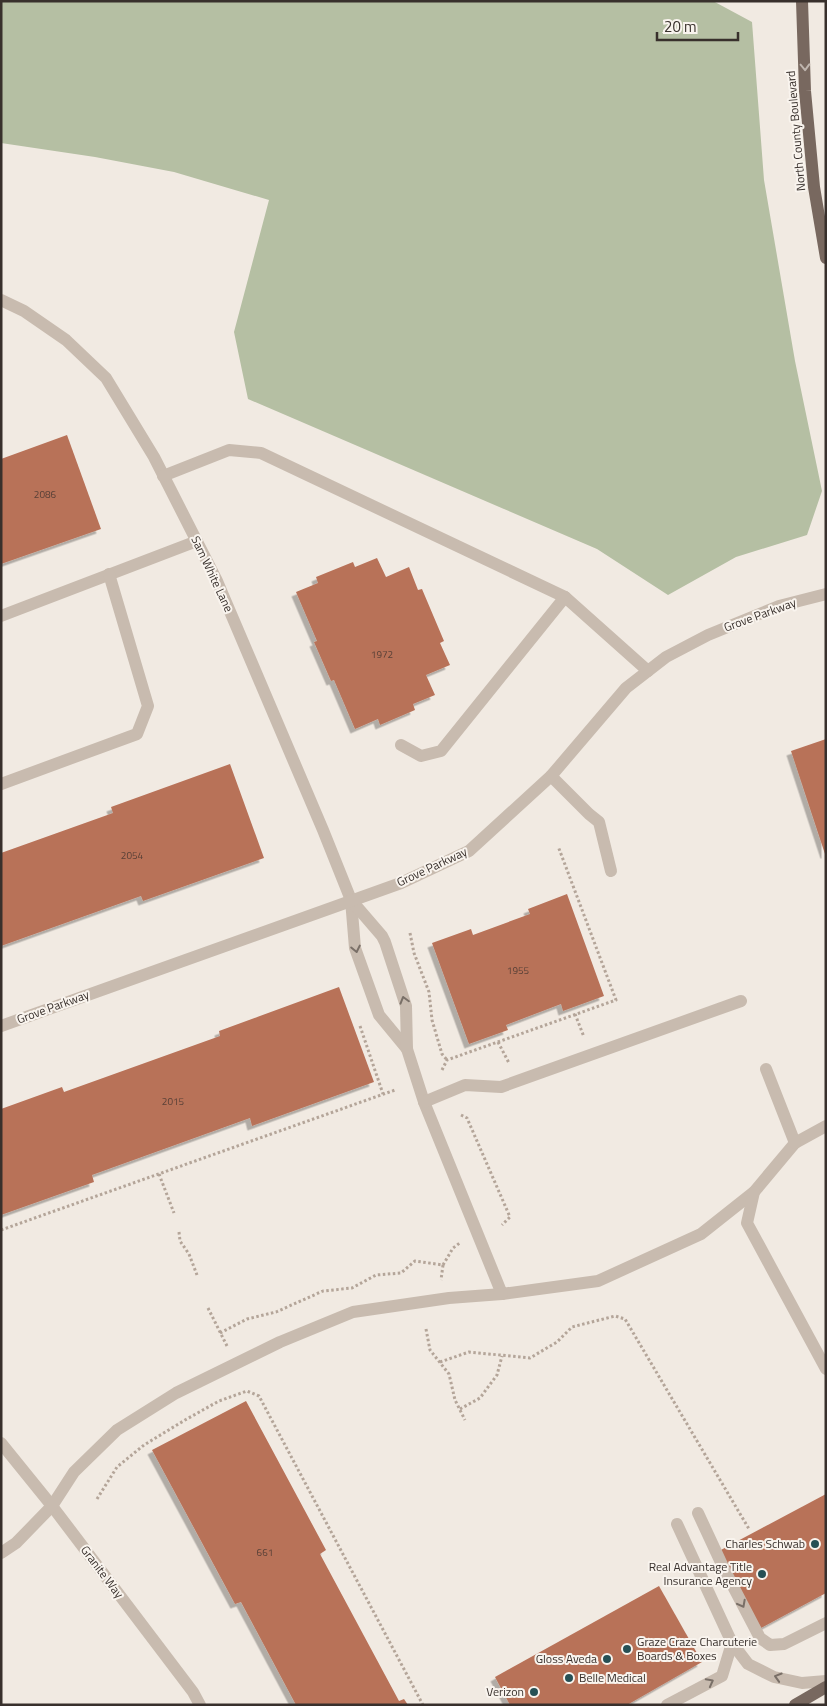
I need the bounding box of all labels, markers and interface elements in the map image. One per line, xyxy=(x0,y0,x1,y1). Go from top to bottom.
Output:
scale bar xyxy=(657,10,738,42)
text: 20 m xyxy=(664,15,697,38)
one-way arrow xyxy=(799,64,810,72)
street label: North County Boulevard xyxy=(781,70,810,192)
house number: 2086 xyxy=(34,487,57,502)
street label: Sam White Lane xyxy=(186,533,238,615)
street label: Grove Parkway xyxy=(721,593,799,636)
house number: 1972 xyxy=(371,647,393,662)
street label: Grove Parkway xyxy=(393,842,470,891)
house number: 2054 xyxy=(121,848,144,863)
one-way arrow xyxy=(350,944,361,953)
house number: 1955 xyxy=(507,963,530,978)
street label: Grove Parkway xyxy=(14,985,92,1028)
one-way arrow xyxy=(399,997,409,1005)
house number: 2015 xyxy=(162,1094,185,1109)
place label: Charles Schwab xyxy=(725,1534,805,1553)
marker: Charles Schwab xyxy=(809,1538,821,1550)
street label: Granite Way xyxy=(76,1541,129,1602)
house number: 661 xyxy=(257,1545,273,1560)
place label: Real Advantage Title Insurance Agency xyxy=(649,1557,752,1590)
marker: Real Advantage Title Insurance Agency xyxy=(756,1568,768,1580)
one-way arrow xyxy=(736,1598,746,1607)
place label: Graze Craze Charcuterie Boards & Boxes xyxy=(637,1632,757,1665)
marker: Graze Craze Charcuterie Boards & Boxes xyxy=(621,1643,633,1655)
place label: Gloss Aveda xyxy=(536,1649,597,1668)
marker: Gloss Aveda xyxy=(601,1653,613,1665)
place label: Belle Medical xyxy=(579,1668,646,1687)
marker: Belle Medical xyxy=(563,1672,575,1684)
one-way arrow xyxy=(774,1673,783,1683)
one-way arrow xyxy=(705,1678,714,1688)
place label: Verizon xyxy=(486,1682,524,1701)
marker: Verizon xyxy=(528,1686,540,1698)

